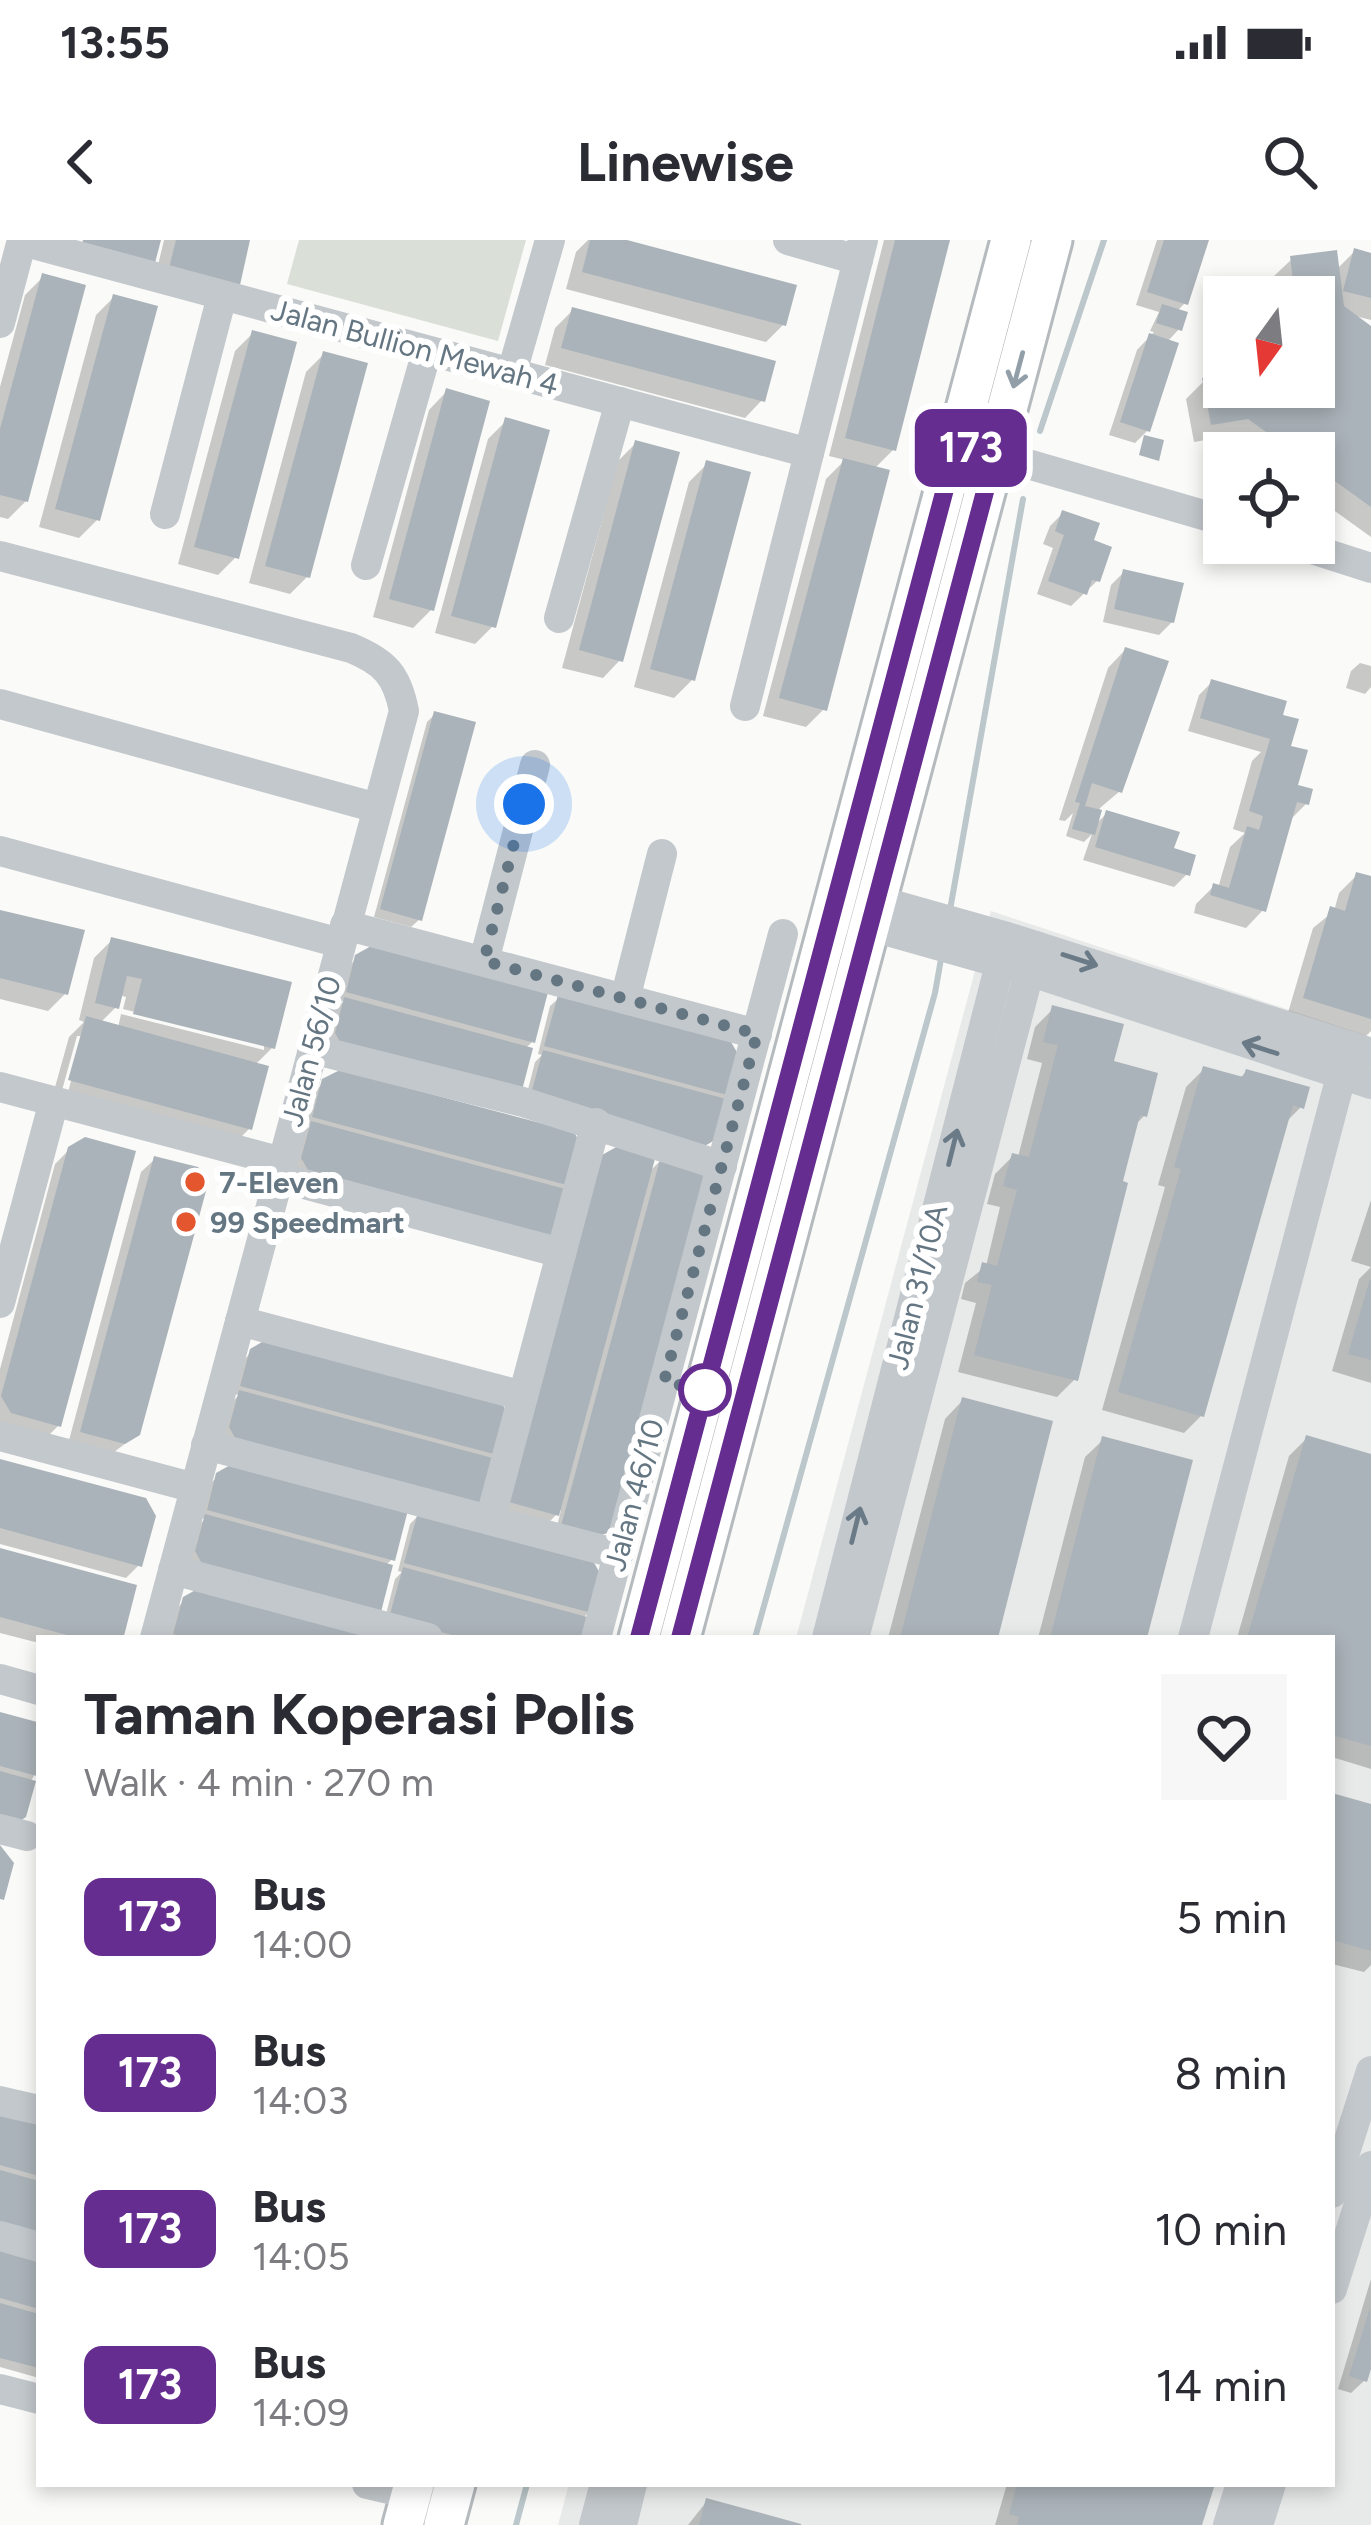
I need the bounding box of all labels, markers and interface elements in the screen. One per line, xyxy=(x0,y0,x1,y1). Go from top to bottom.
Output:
text: 13:55 xyxy=(60,15,170,69)
icon: back xyxy=(48,129,114,195)
icon: search xyxy=(1257,129,1323,195)
text: Linewise xyxy=(577,130,794,195)
north arrow xyxy=(1203,276,1335,408)
map controls xyxy=(1203,276,1335,564)
street label: Jalan Bullion Mewah 4 xyxy=(267,291,563,403)
one-way arrow xyxy=(1005,350,1027,388)
line badge: 173 xyxy=(902,409,1040,487)
text: 173 xyxy=(939,422,1003,473)
button: locate xyxy=(1203,432,1335,564)
your location xyxy=(494,774,554,834)
one-way arrow xyxy=(1060,950,1098,972)
street label: Jalan 56/10 xyxy=(273,972,349,1130)
one-way arrow xyxy=(1242,1036,1280,1058)
one-way arrow xyxy=(943,1129,965,1167)
place label: 7-Eleven xyxy=(219,1164,339,1201)
marker: 7-Eleven xyxy=(182,1169,208,1195)
street label: Jalan 31/10A xyxy=(879,1200,956,1374)
place label: 99 Speedmart xyxy=(210,1204,405,1241)
marker: 99 Speedmart xyxy=(173,1209,199,1235)
unlabelled marker xyxy=(680,1365,730,1415)
street label: Jalan 46/10 xyxy=(596,1415,672,1575)
one-way arrow xyxy=(846,1506,868,1544)
button: heart xyxy=(1161,1674,1287,1800)
text: Taman Koperasi Polis xyxy=(84,1680,635,1748)
text: Walk · 4 min · 270 m xyxy=(84,1759,434,1806)
text: Bus xyxy=(252,1867,326,1921)
text: 5 min xyxy=(1176,1890,1287,1944)
text: 173 xyxy=(118,1891,182,1942)
text: 14:00 xyxy=(252,1921,352,1968)
text: Bus xyxy=(252,2023,326,2077)
text: 8 min xyxy=(1174,2046,1287,2100)
text: 173 xyxy=(118,2047,182,2098)
text: 14:03 xyxy=(252,2077,348,2124)
text: Bus xyxy=(252,2179,326,2233)
text: 10 min xyxy=(1155,2202,1287,2256)
text: 173 xyxy=(118,2203,182,2254)
text: 14:05 xyxy=(252,2233,350,2280)
text: Bus xyxy=(252,2335,326,2389)
text: 14 min xyxy=(1156,2358,1287,2412)
text: 173 xyxy=(118,2359,182,2410)
text: 14:09 xyxy=(252,2389,349,2436)

